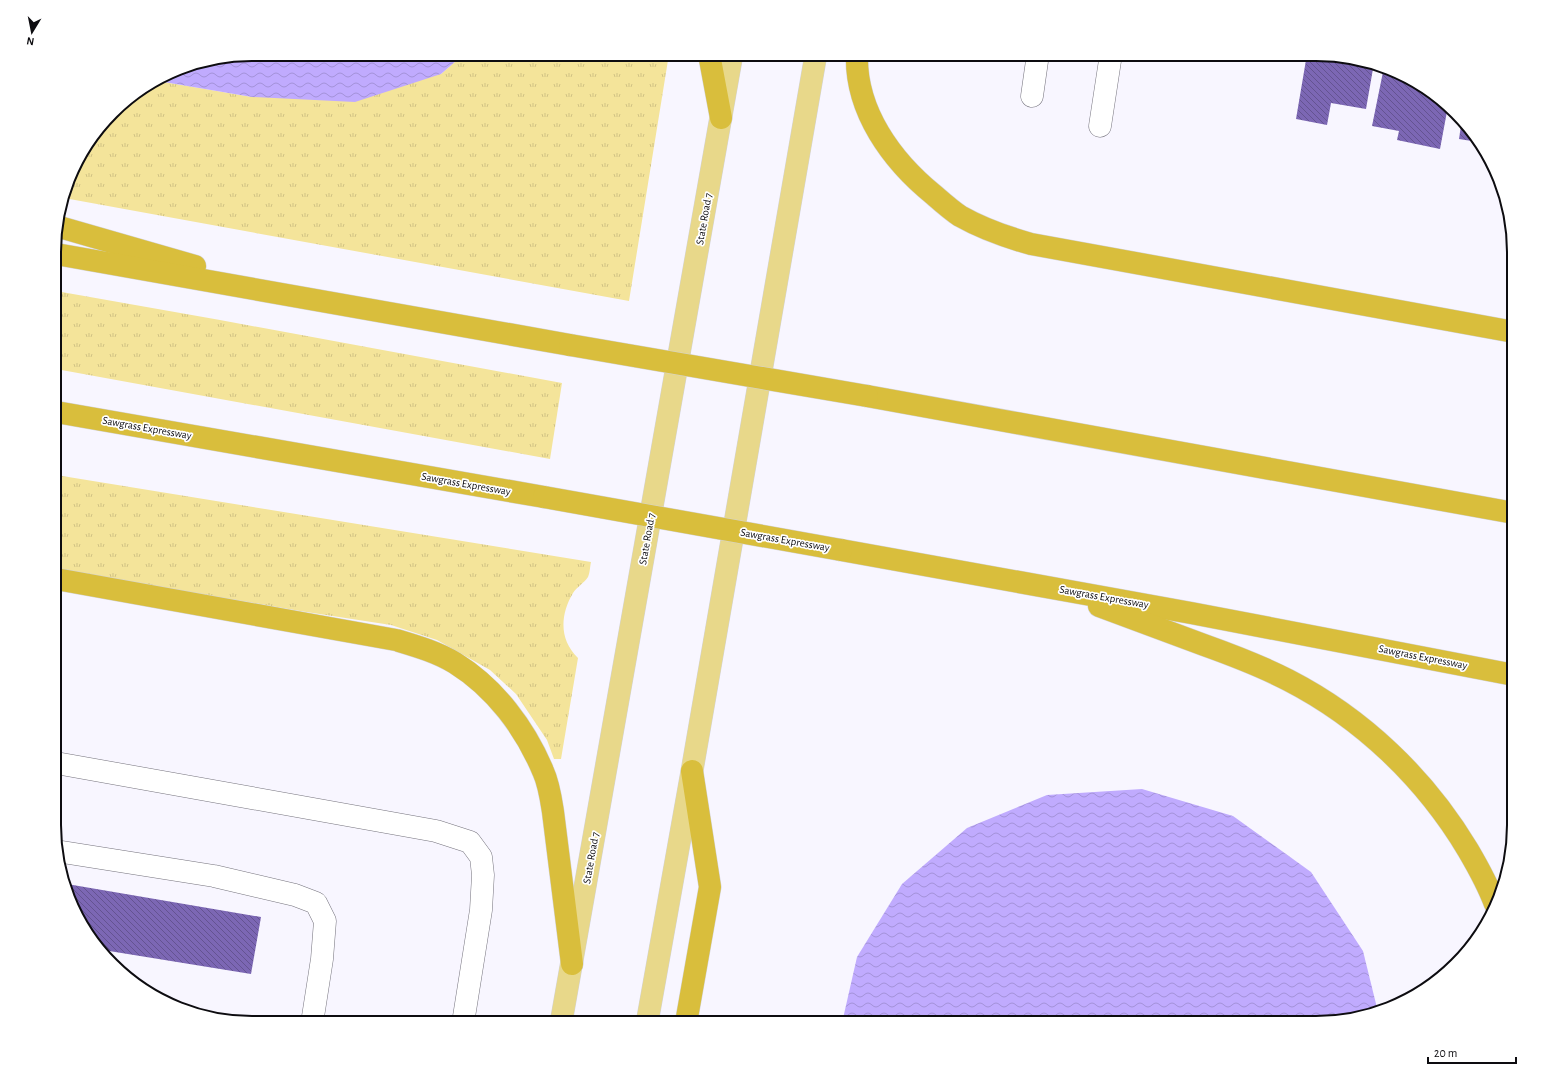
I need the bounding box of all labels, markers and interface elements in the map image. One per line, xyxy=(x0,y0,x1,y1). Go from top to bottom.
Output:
north arrow xyxy=(12,12,52,52)
text: N xyxy=(26,35,35,47)
street label: State Road 7 xyxy=(694,192,714,246)
street label: Sawgrass Expressway xyxy=(102,415,193,441)
street label: Sawgrass Expressway xyxy=(421,471,512,497)
street label: State Road 7 xyxy=(637,512,657,566)
street label: Sawgrass Expressway xyxy=(740,527,831,553)
street label: Sawgrass Expressway xyxy=(1059,584,1150,610)
street label: Sawgrass Expressway xyxy=(1378,643,1469,671)
street label: State Road 7 xyxy=(581,831,601,885)
scale bar xyxy=(1428,1039,1516,1065)
text: 20 m xyxy=(1434,1047,1457,1059)

